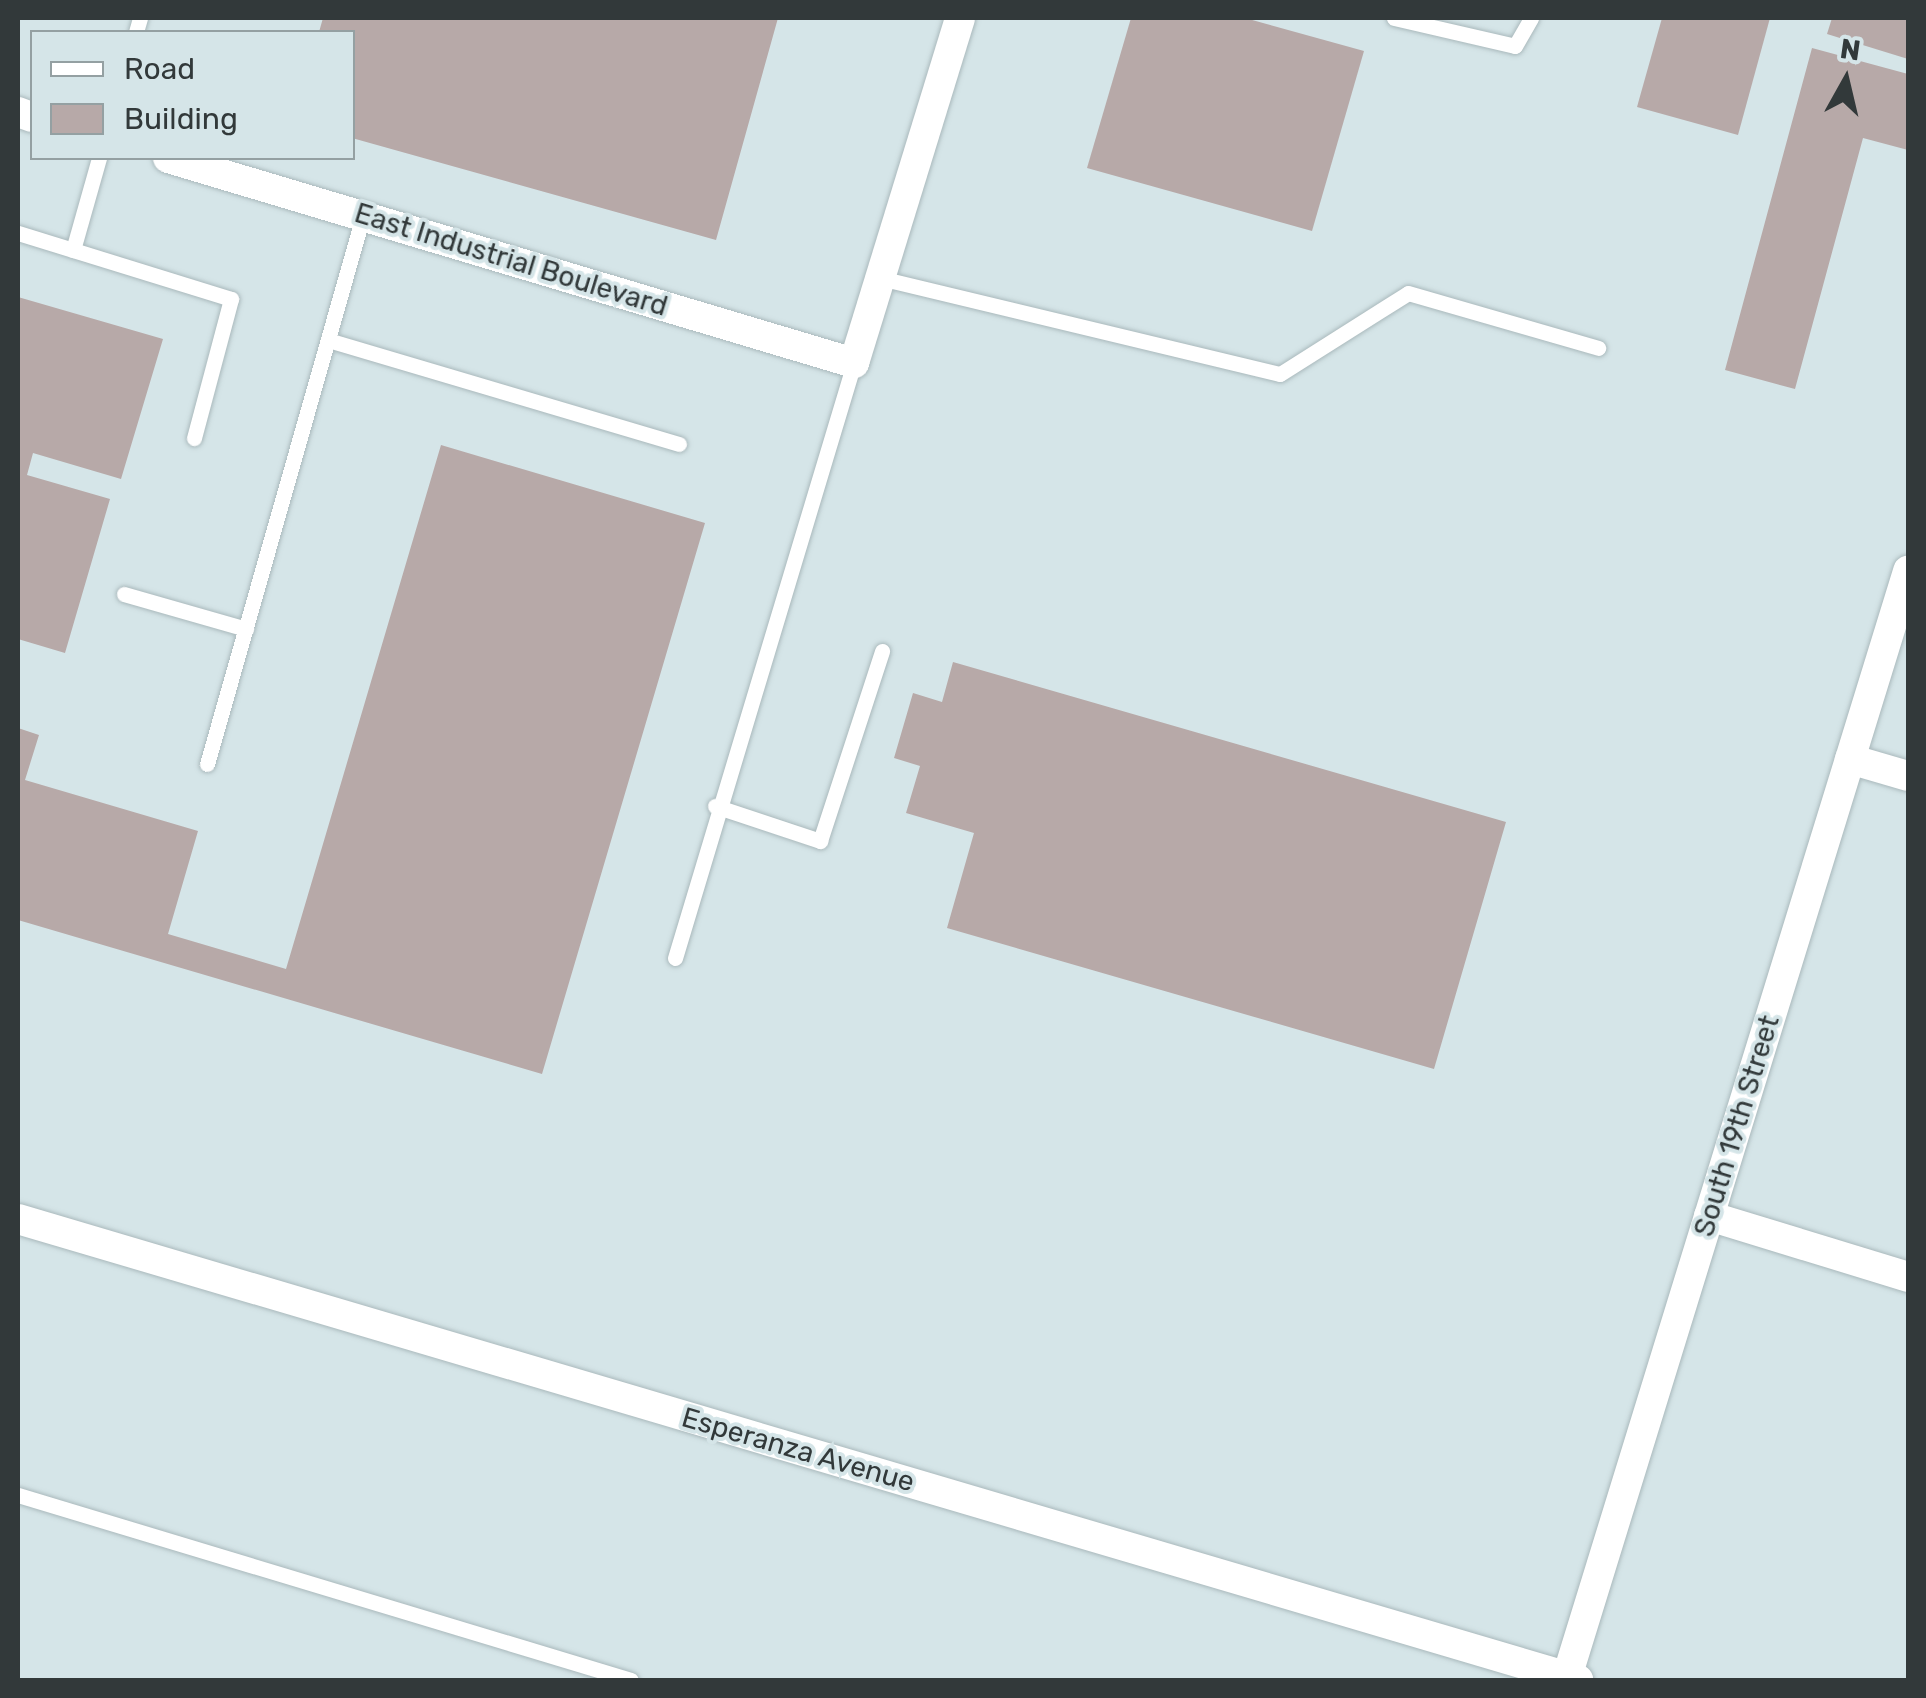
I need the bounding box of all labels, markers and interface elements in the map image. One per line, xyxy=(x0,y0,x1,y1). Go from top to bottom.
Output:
legend xyxy=(30,30,355,160)
north arrow xyxy=(1796,30,1896,130)
text: N xyxy=(1838,32,1863,68)
text: Road xyxy=(124,51,195,87)
text: Building xyxy=(124,101,238,137)
street label: East Industrial Boulevard xyxy=(351,196,671,324)
street label: South 19th Street xyxy=(1687,1011,1787,1241)
street label: Esperanza Avenue xyxy=(677,1401,919,1499)

